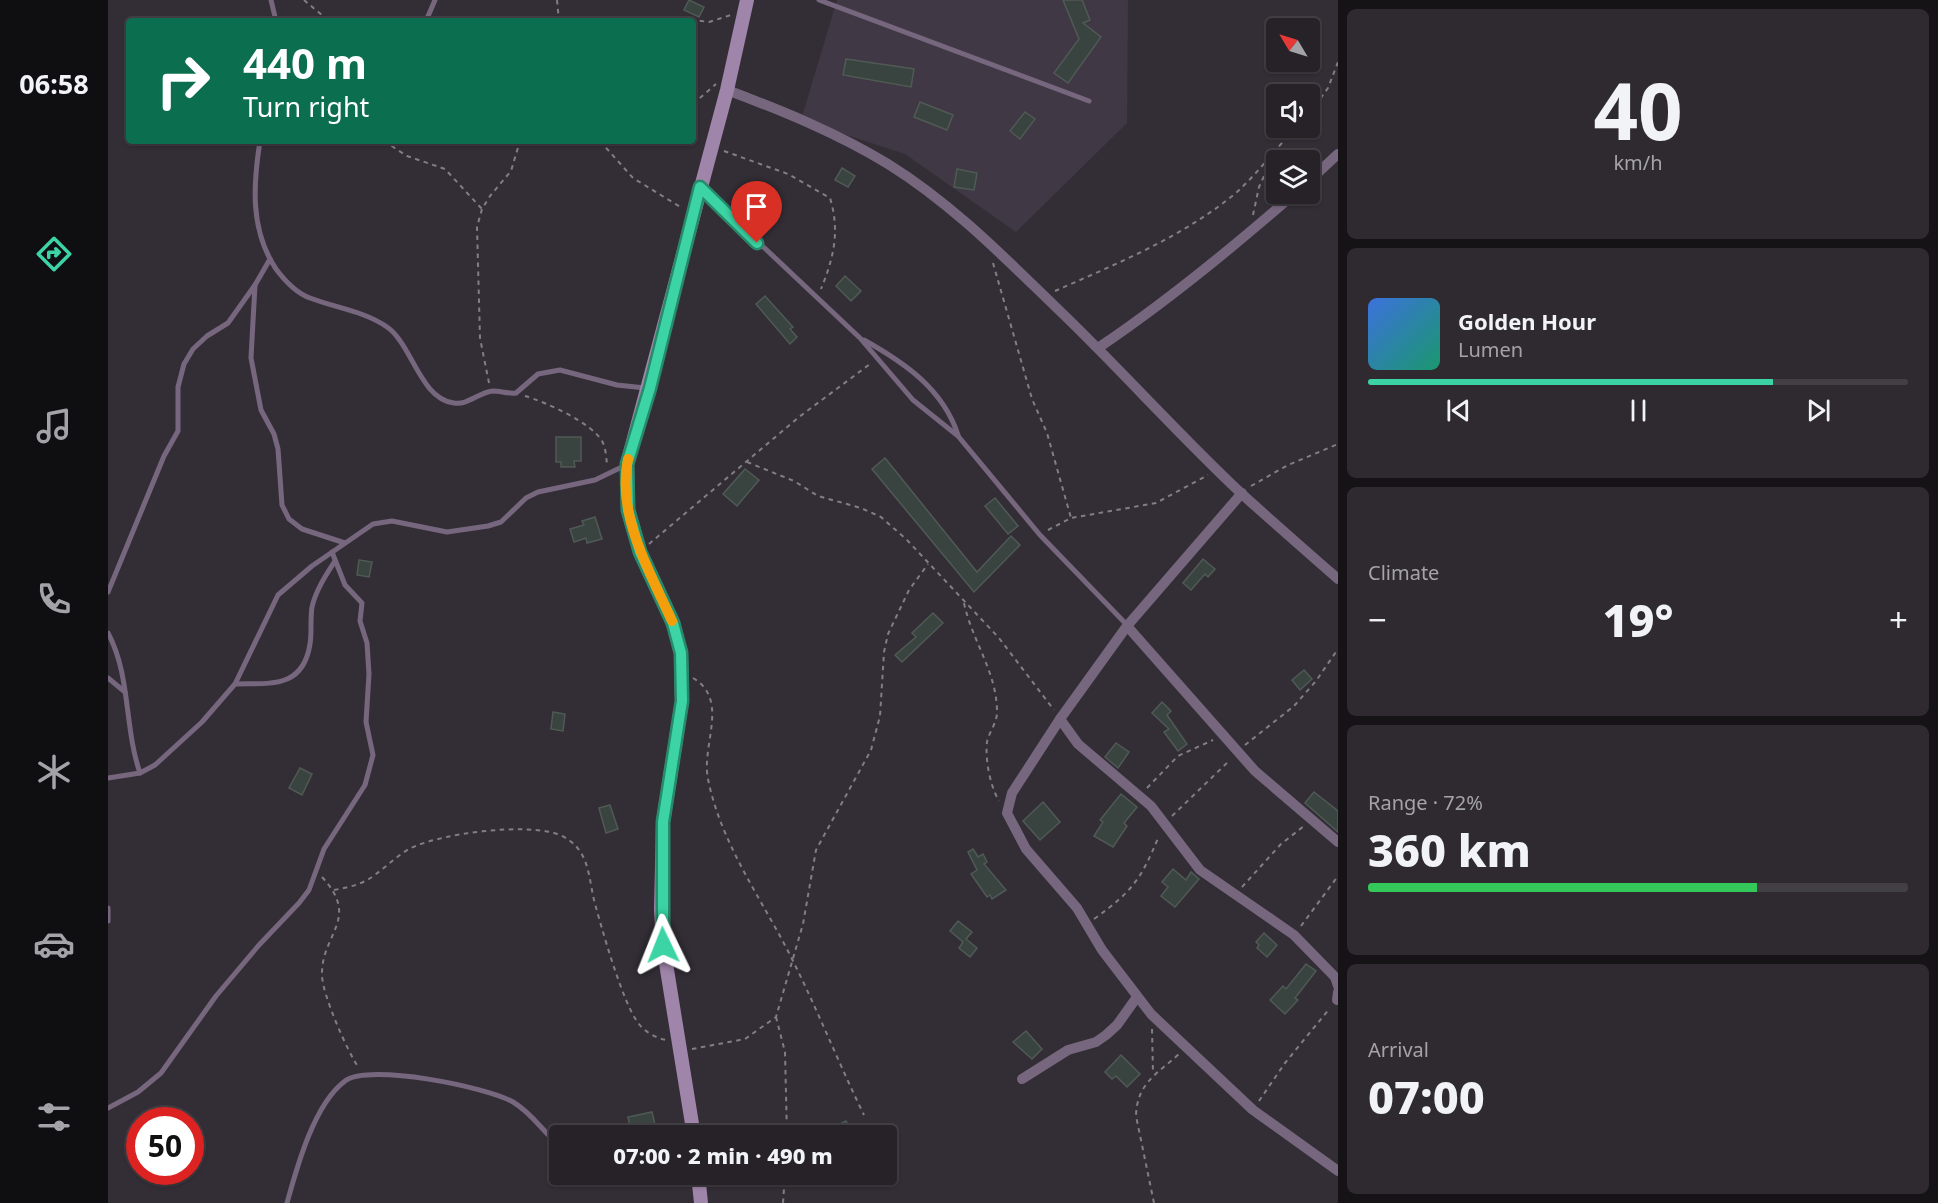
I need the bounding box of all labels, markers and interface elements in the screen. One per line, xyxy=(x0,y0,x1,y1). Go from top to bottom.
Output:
north arrow xyxy=(1266,18,1320,72)
map controls xyxy=(1266,18,1320,204)
text: 440 m xyxy=(243,34,367,91)
icon: right xyxy=(144,42,222,120)
text: 40 xyxy=(1593,57,1683,163)
text: 06:58 xyxy=(19,65,89,102)
button: sound xyxy=(1266,84,1320,138)
text: Turn right xyxy=(243,88,369,125)
text: km/h xyxy=(1613,149,1663,176)
button: layers xyxy=(1266,150,1320,204)
pin xyxy=(731,181,782,243)
icon: arrive xyxy=(740,190,773,223)
icon: directions xyxy=(33,233,75,275)
text: Golden Hour xyxy=(1458,306,1596,336)
text: Lumen xyxy=(1458,336,1523,363)
icon: previous xyxy=(1442,394,1475,427)
icon: pause xyxy=(1622,394,1655,427)
icon: next xyxy=(1802,394,1835,427)
icon: music xyxy=(33,405,75,447)
text: Climate xyxy=(1368,559,1439,586)
icon: phone xyxy=(33,578,75,620)
text: 19° xyxy=(1602,589,1674,650)
text: − xyxy=(1368,597,1387,642)
text: + xyxy=(1889,597,1908,642)
icon: climate xyxy=(33,751,75,793)
text: Range · 72% xyxy=(1368,789,1483,816)
text: 360 km xyxy=(1368,819,1531,880)
position arrow xyxy=(631,913,695,977)
icon: car xyxy=(33,923,75,965)
text: Arrival xyxy=(1368,1036,1429,1063)
text: 07:00 xyxy=(1368,1066,1485,1127)
icon: filters xyxy=(33,1096,75,1138)
speed limit sign: 50 xyxy=(126,1107,204,1185)
text: 07:00 · 2 min · 490 m xyxy=(613,1140,833,1170)

